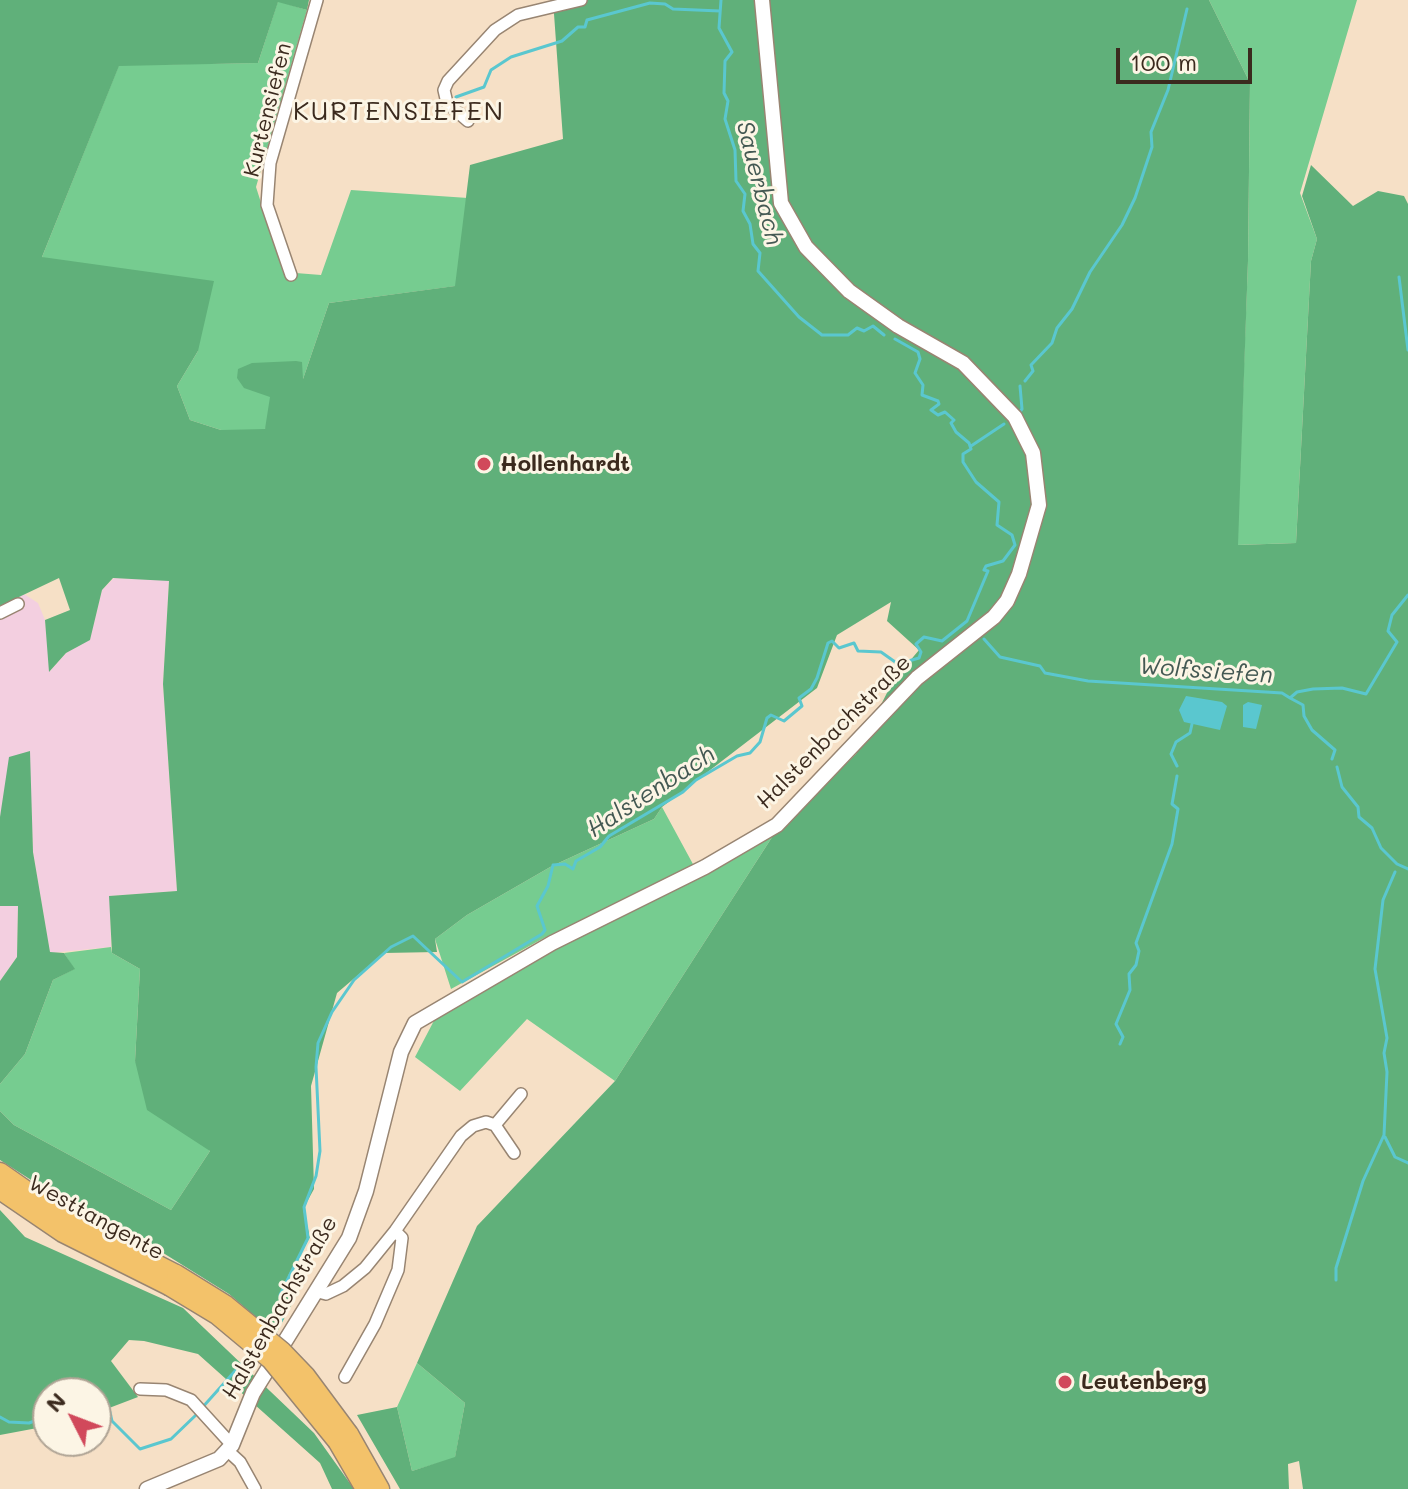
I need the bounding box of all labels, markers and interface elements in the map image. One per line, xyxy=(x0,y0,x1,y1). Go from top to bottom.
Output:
scale bar xyxy=(1120,32,1256,82)
street label: Kurtensiefen xyxy=(239,40,297,180)
text: 100 m xyxy=(1130,46,1197,77)
district label: KURTENSIEFEN xyxy=(293,96,505,128)
water label: Sauerbach xyxy=(730,118,788,248)
place label: Hollenhardt xyxy=(500,451,630,477)
marker: Hollenhardt xyxy=(475,455,493,473)
street label: Halstenbachstraße xyxy=(752,650,916,814)
water label: Wolfssiefen xyxy=(1138,652,1274,690)
water label: Halstenbach xyxy=(582,740,720,844)
street label: Westtangente xyxy=(24,1170,168,1266)
street label: Halstenbachstraße xyxy=(217,1212,343,1404)
place label: Leutenberg xyxy=(1081,1369,1207,1395)
marker: Leutenberg xyxy=(1056,1373,1074,1391)
north arrow xyxy=(32,1377,112,1457)
text: N xyxy=(39,1386,72,1418)

